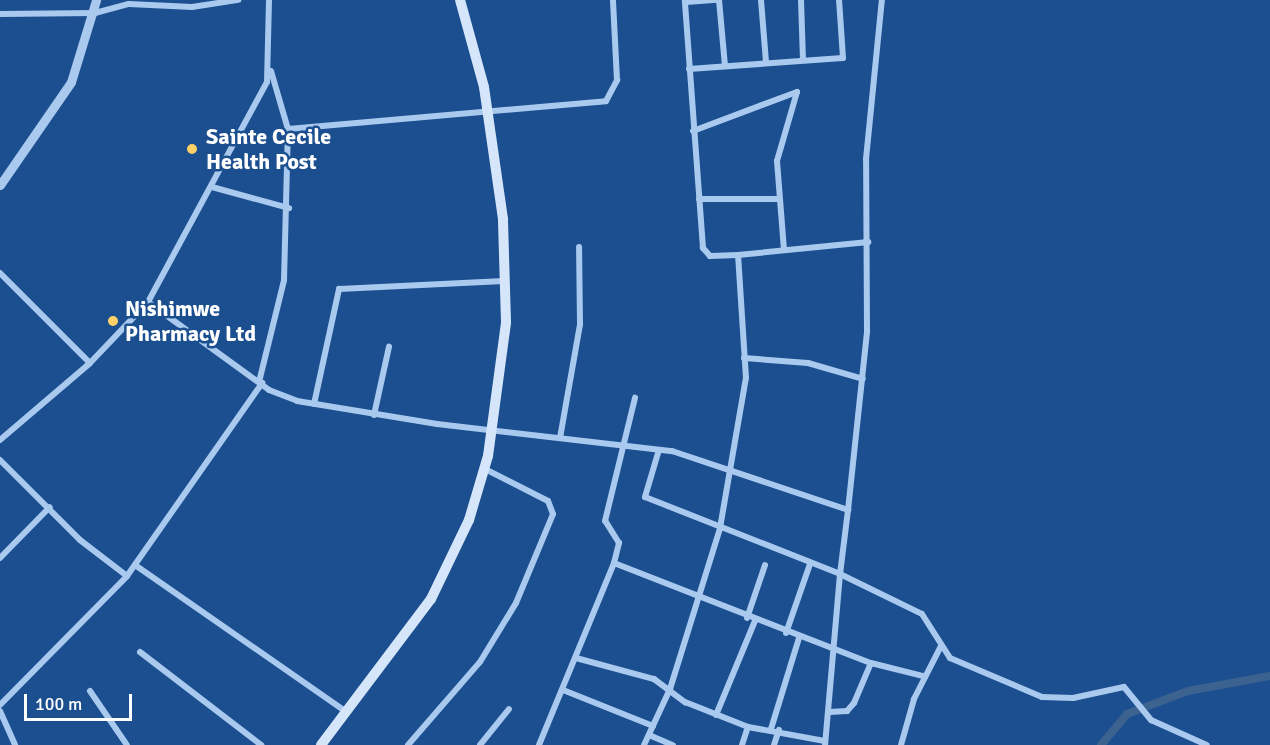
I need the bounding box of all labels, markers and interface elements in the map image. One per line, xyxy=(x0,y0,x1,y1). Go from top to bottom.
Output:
place label: Sainte Cecile Health Post xyxy=(206,123,331,174)
marker: Sainte Cecile Health Post xyxy=(183,140,201,158)
place label: Nishimwe Pharmacy Ltd xyxy=(125,295,256,346)
marker: Nishimwe Pharmacy Ltd xyxy=(106,314,120,328)
scale bar xyxy=(27,682,135,720)
text: 100 m xyxy=(35,693,82,715)

